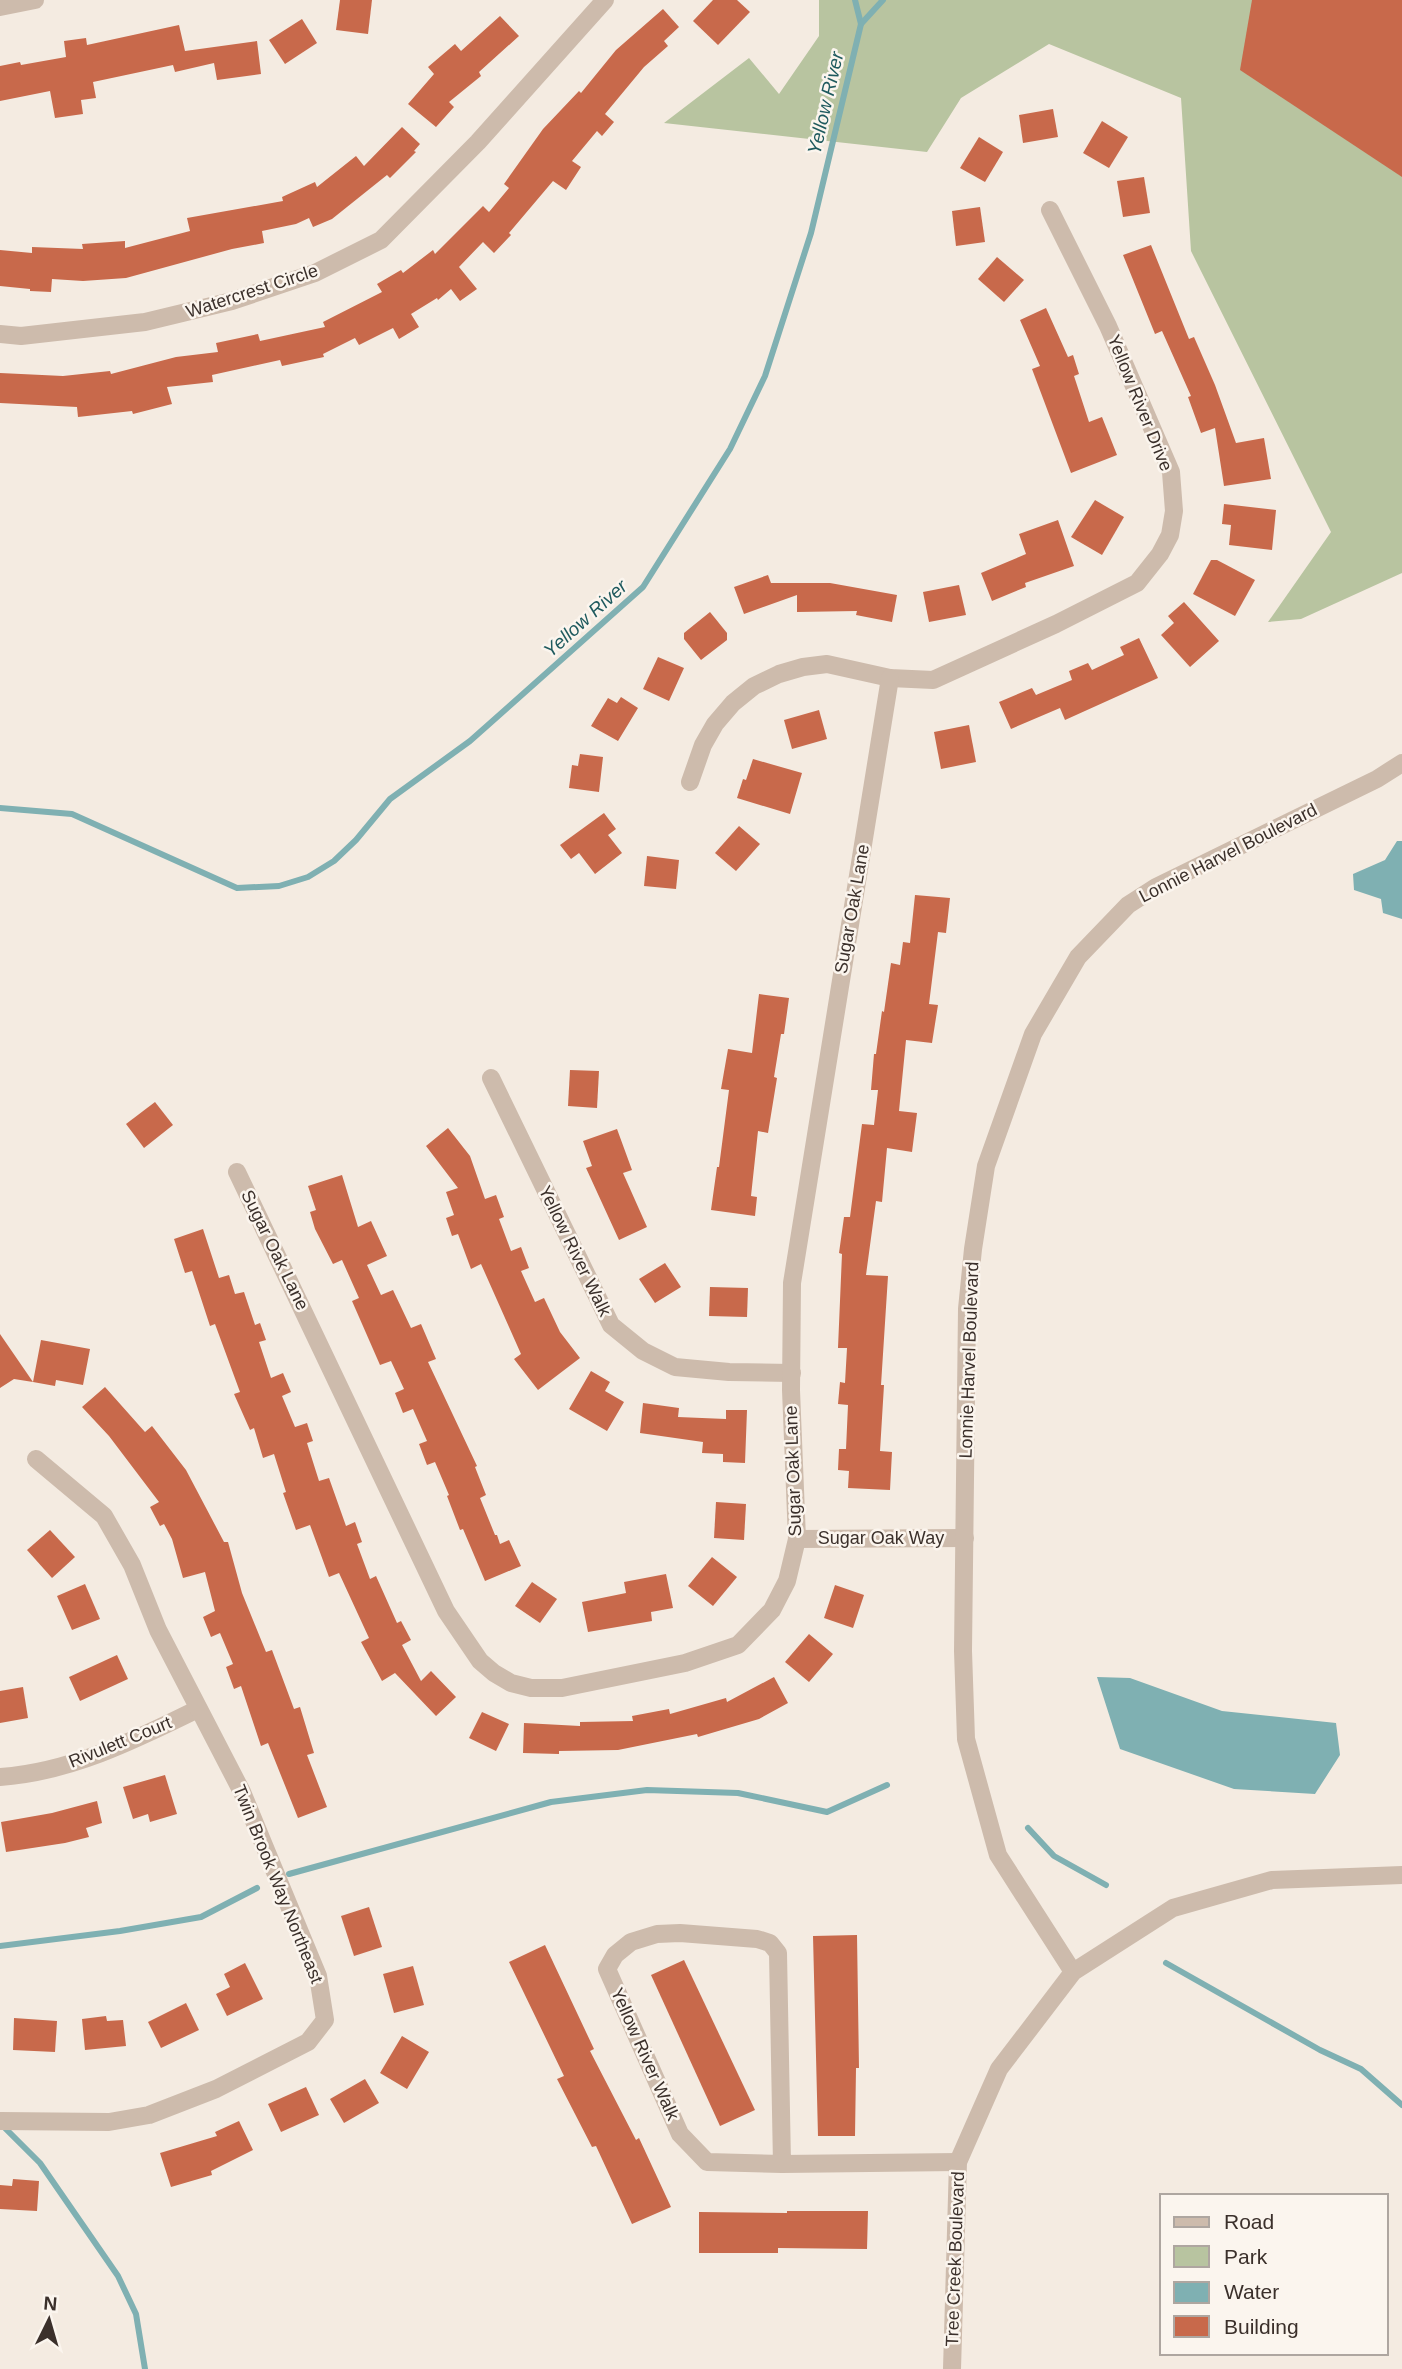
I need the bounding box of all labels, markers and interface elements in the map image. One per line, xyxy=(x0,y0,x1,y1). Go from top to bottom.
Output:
water label: Yellow River xyxy=(803,49,848,156)
street label: Watercrest Circle xyxy=(184,260,320,322)
street label: Yellow River Drive xyxy=(1103,332,1177,474)
water label: Yellow River xyxy=(539,575,632,661)
street label: Lonnie Harvel Boulevard xyxy=(1136,799,1320,907)
street label: Sugar Oak Lane xyxy=(831,843,873,975)
street label: Yellow River Walk xyxy=(535,1182,616,1320)
street label: Sugar Oak Lane xyxy=(237,1187,313,1313)
street label: Lonnie Harvel Boulevard xyxy=(956,1261,982,1459)
street label: Sugar Oak Lane xyxy=(781,1405,805,1537)
street label: Sugar Oak Way xyxy=(818,1528,944,1548)
street label: Rivulett Court xyxy=(66,1712,174,1772)
street label: Twin Brook Way Northeast xyxy=(229,1782,327,1986)
street label: Yellow River Walk xyxy=(607,1985,684,2124)
street label: Tree Creek Boulevard xyxy=(942,2171,968,2347)
legend xyxy=(1160,2194,1388,2355)
text: Road xyxy=(1224,2210,1274,2233)
text: Park xyxy=(1224,2245,1268,2268)
text: Water xyxy=(1224,2280,1279,2303)
north arrow xyxy=(14,2285,84,2355)
text: N xyxy=(43,2293,58,2315)
text: Building xyxy=(1224,2315,1299,2338)

